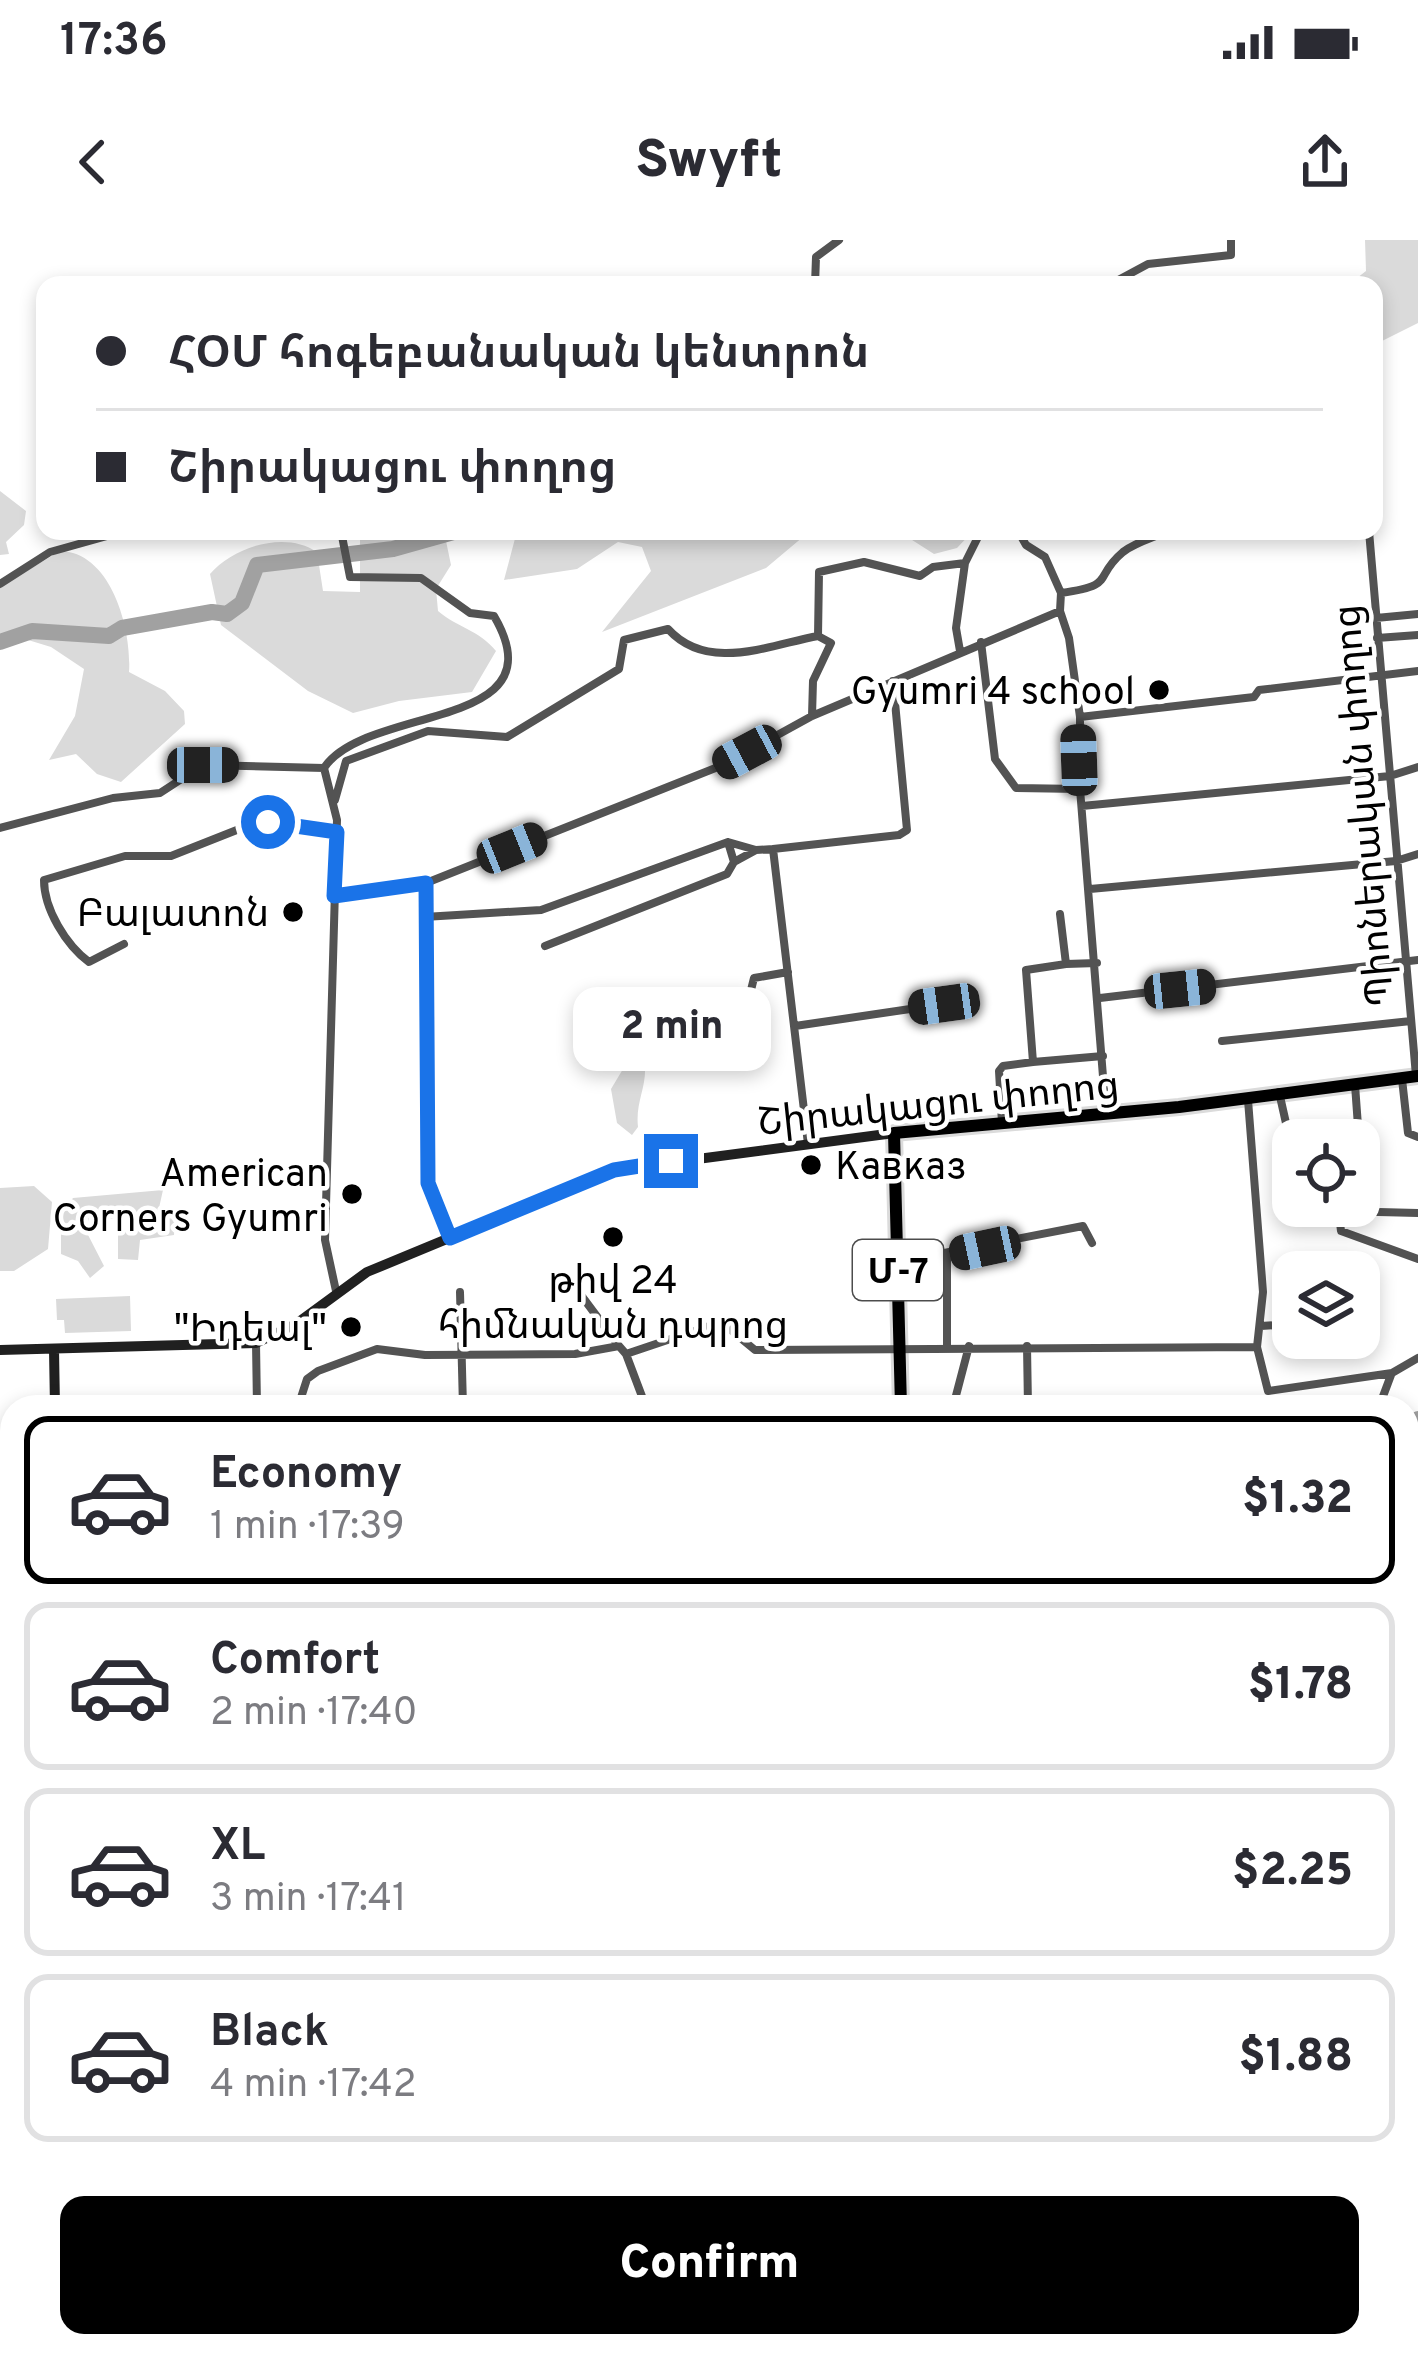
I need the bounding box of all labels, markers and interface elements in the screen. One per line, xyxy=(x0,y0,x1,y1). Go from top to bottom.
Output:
text: 17:36 xyxy=(60,14,168,71)
text: Swyft xyxy=(636,128,782,197)
icon: back xyxy=(60,129,126,195)
icon: share xyxy=(1292,129,1358,195)
text: ՀՕՄ հոգեբանական կենտրոն xyxy=(168,327,869,384)
text: Շիրակացու փողոց xyxy=(168,442,617,499)
street label: Պիոներական փողոց xyxy=(1324,602,1408,1009)
place label: Gyumri 4 school xyxy=(851,670,1135,719)
marker: Gyumri 4 school xyxy=(1146,677,1172,703)
car xyxy=(707,719,787,785)
car xyxy=(1060,723,1098,797)
car xyxy=(167,747,239,783)
route start xyxy=(241,795,295,849)
car xyxy=(472,818,552,878)
place label: Բալատոն xyxy=(77,892,269,941)
marker: Բալատոն xyxy=(280,899,306,925)
car xyxy=(1142,967,1218,1011)
car xyxy=(906,981,982,1027)
callout: 2 min xyxy=(572,987,770,1071)
text: 2 min xyxy=(620,1004,724,1053)
street label: Շիրակացու փողոց xyxy=(755,1063,1122,1150)
map controls xyxy=(1272,1119,1380,1359)
button: locate xyxy=(1272,1119,1380,1227)
route end xyxy=(644,1134,698,1188)
place label: Кавказ xyxy=(835,1145,967,1194)
place label: American Corners Gyumri xyxy=(53,1152,328,1246)
marker: Кавказ xyxy=(798,1152,824,1178)
marker: American Corners Gyumri xyxy=(339,1181,365,1207)
car xyxy=(946,1223,1024,1273)
marker: թիվ 24 հիմնական դպրոց xyxy=(600,1224,626,1250)
road number: Մ-7 xyxy=(853,1240,943,1300)
button: layers xyxy=(1272,1251,1380,1359)
place label: թիվ 24 հիմնական դպրոց xyxy=(438,1259,788,1353)
place label: "Իդեալ" xyxy=(174,1307,327,1356)
marker: "Իդեալ" xyxy=(338,1314,364,1340)
icon: car xyxy=(66,1446,174,1554)
text: Economy xyxy=(210,1447,402,1504)
text: $1.32 xyxy=(1242,1472,1353,1529)
text: 1 min · 17:39 xyxy=(210,1504,405,1553)
icon: car xyxy=(66,1632,174,1740)
text: Comfort xyxy=(210,1633,380,1690)
text: $1.78 xyxy=(1248,1658,1353,1715)
text: 2 min · 17:40 xyxy=(210,1690,417,1739)
icon: car xyxy=(66,1818,174,1926)
text: XL xyxy=(210,1819,265,1876)
text: $2.25 xyxy=(1232,1844,1353,1901)
text: 3 min · 17:41 xyxy=(210,1876,407,1925)
icon: car xyxy=(66,2004,174,2112)
text: Black xyxy=(210,2005,329,2062)
text: $1.88 xyxy=(1238,2030,1353,2087)
text: 4 min · 17:42 xyxy=(210,2062,417,2111)
button: Confirm xyxy=(60,2196,1359,2334)

